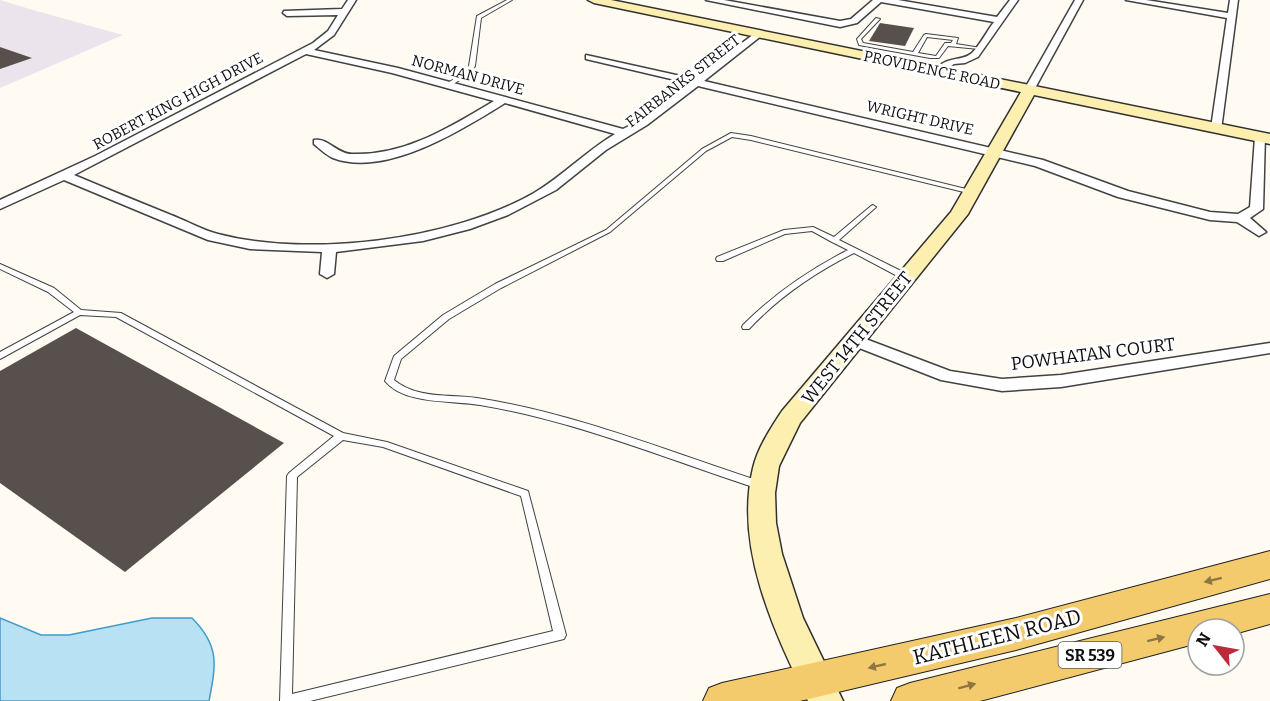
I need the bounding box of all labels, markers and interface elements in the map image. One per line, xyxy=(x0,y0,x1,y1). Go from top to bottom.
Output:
street label: FAIRBANKS STREET xyxy=(622,31,744,131)
street label: PROVIDENCE ROAD xyxy=(862,47,1002,93)
street label: ROBERT KING HIGH DRIVE xyxy=(90,48,266,154)
street label: NORMAN DRIVE xyxy=(410,51,526,99)
street label: WRIGHT DRIVE xyxy=(865,97,975,139)
street label: WEST 14TH STREET xyxy=(797,267,917,409)
street label: POWHATAN COURT xyxy=(1010,333,1177,375)
one-way arrow xyxy=(1204,576,1223,586)
street label: KATHLEEN ROAD xyxy=(910,603,1084,671)
north arrow xyxy=(1186,617,1246,677)
text: N xyxy=(1192,629,1215,650)
one-way arrow xyxy=(1147,633,1165,643)
road number: SR 539 xyxy=(1058,642,1122,668)
one-way arrow xyxy=(867,662,886,671)
one-way arrow xyxy=(958,681,976,690)

